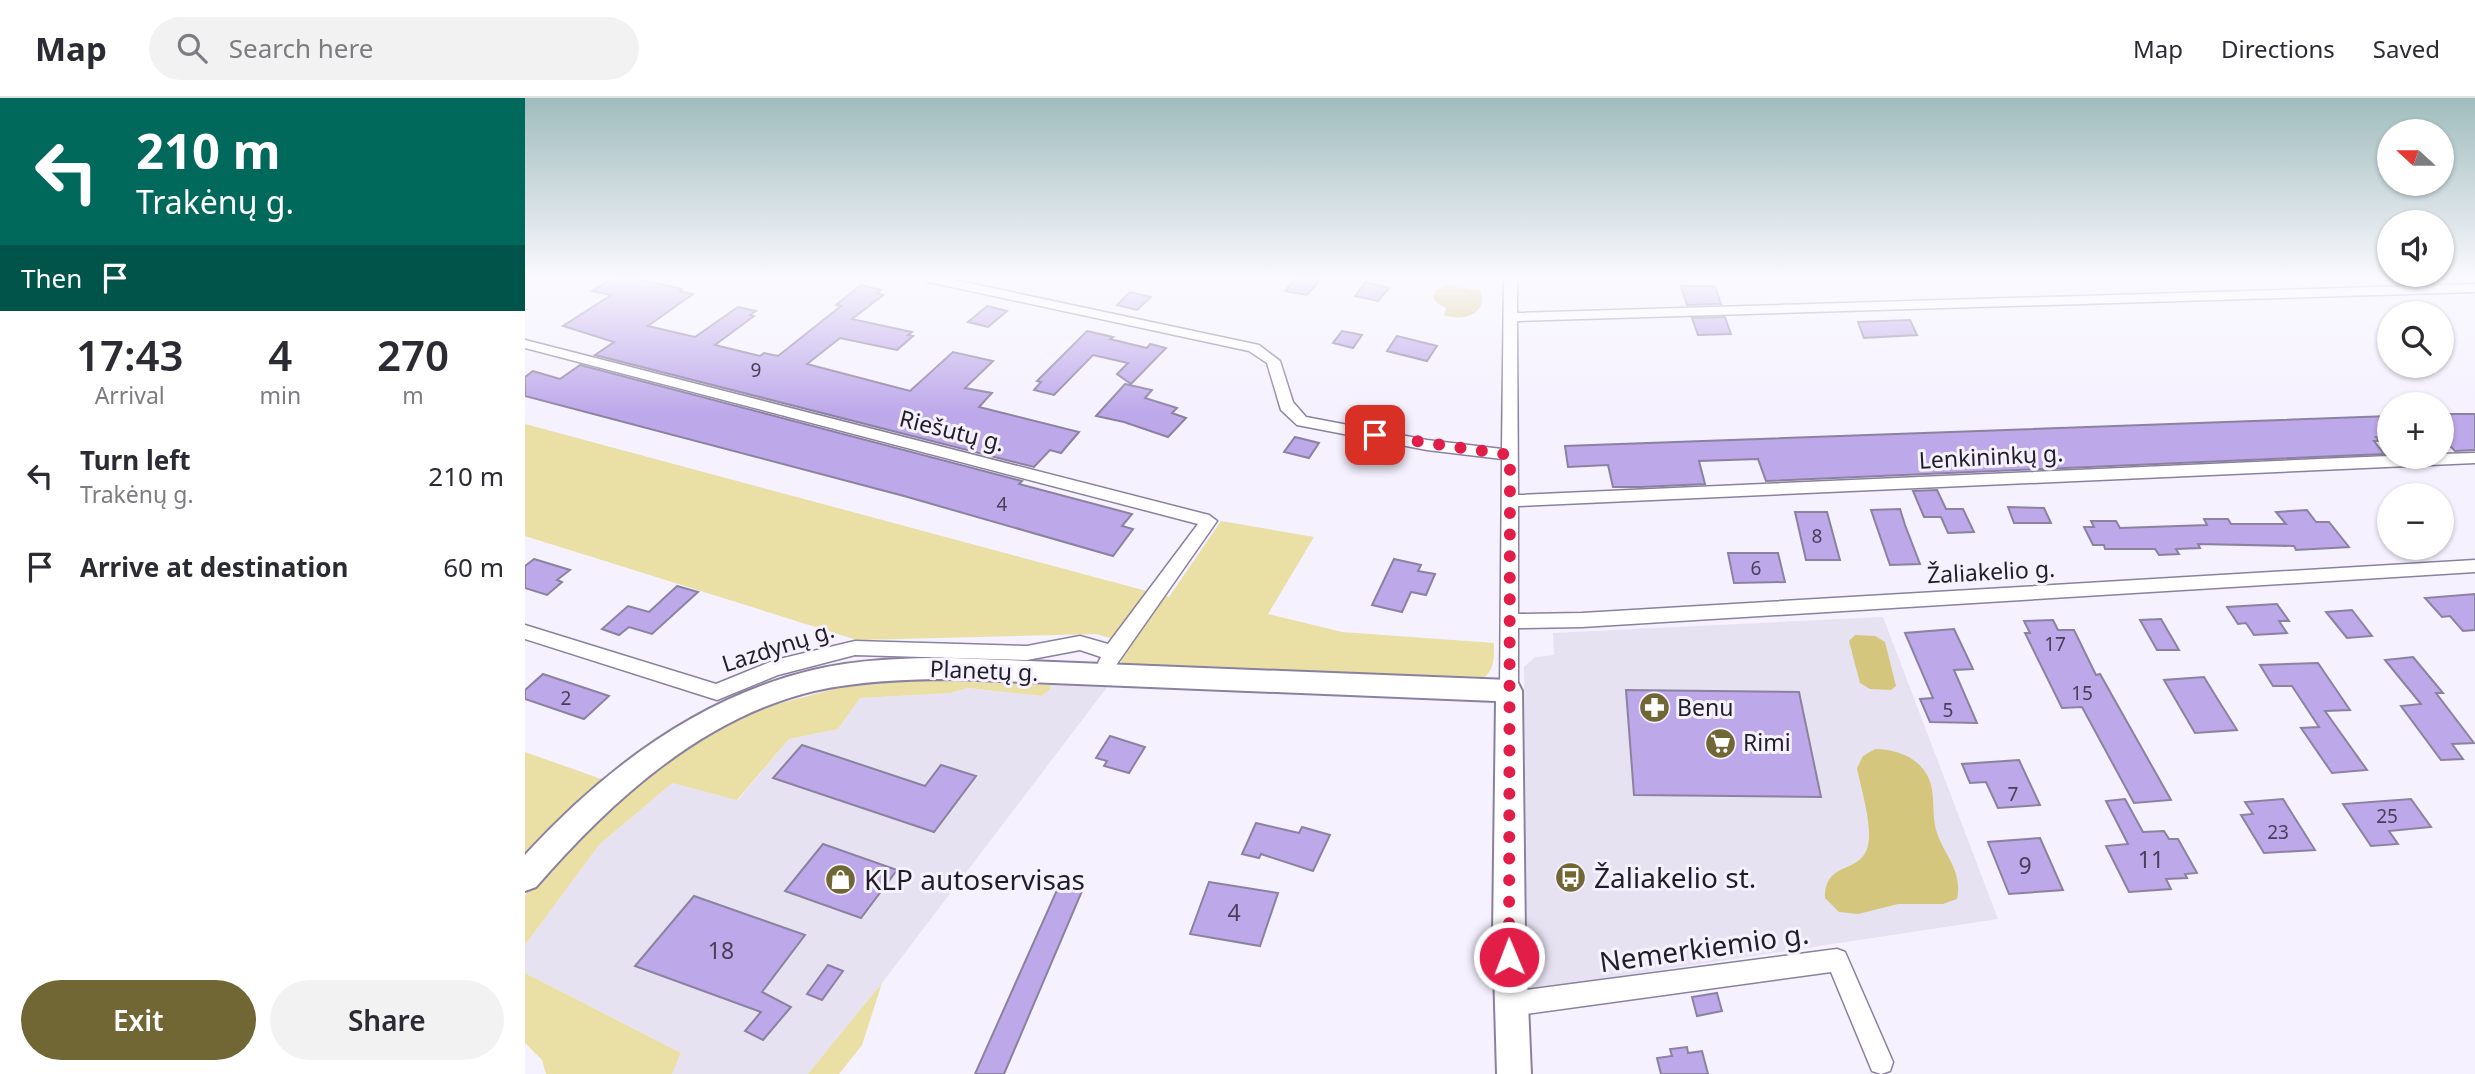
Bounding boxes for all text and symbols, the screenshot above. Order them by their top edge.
search box [149,17,639,80]
text: Map [35,26,107,71]
icon: search [173,29,211,67]
text: Search here [229,30,373,66]
text: Map [2133,32,2183,65]
text: Directions [2221,32,2335,65]
text: Saved [2373,32,2440,65]
text: 210 m [136,117,281,183]
north arrow [2377,119,2453,196]
map controls [2377,119,2454,560]
icon: left [21,126,112,217]
text: Trakėnų g. [136,180,294,223]
button: sound [2377,210,2454,287]
icon: arrive [96,259,134,297]
text: Then [21,260,82,296]
button: search [2377,301,2454,378]
text: 17:43 [76,326,184,383]
text: 4 [268,326,292,383]
text: 270 [377,326,449,383]
house number: 9 [751,357,761,383]
text: Arrival [95,379,165,411]
text: min [259,379,301,411]
text: m [402,379,424,411]
button: + [2377,392,2454,469]
street label: Riešutų g. [896,402,1008,459]
pin [1345,405,1405,465]
icon: arrive [1356,416,1394,454]
street label: Lenkininkų g. [1918,436,2064,476]
text: Turn left [80,442,191,478]
icon: left [21,457,59,495]
text: 210 m [428,458,504,494]
text: Trakėnų g. [80,478,194,510]
button: − [2377,483,2454,560]
house number: 4 [997,491,1008,517]
house number: 8 [1812,523,1822,549]
icon: arrive [21,548,59,586]
text: Arrive at destination [80,549,349,585]
text: 60 m [443,549,504,585]
street label: Žaliakelio g. [1926,552,2056,590]
house number: 6 [1751,555,1761,581]
street label: Lazdynų g. [717,613,838,679]
house number: 17 [2044,631,2066,657]
street label: Planetų g. [929,652,1039,688]
house number: 15 [2071,680,2093,706]
house number: 2 [561,685,571,711]
pharmacy icon: Benu [1637,691,1671,725]
place label: Benu [1677,691,1733,723]
house number: 5 [1943,697,1953,723]
supermarket icon: Rimi [1703,726,1737,760]
place label: Rimi [1743,726,1791,758]
house number: 7 [2008,781,2018,807]
house number: 25 [2376,803,2398,829]
house number: 23 [2267,819,2289,845]
house number: 11 [2138,843,2164,875]
house number: 9 [2018,849,2032,881]
place label: Žaliakelio st. [1594,858,1756,896]
place label: KLP autoservisas [864,860,1085,898]
bus stop icon: Žaliakelio st. [1554,861,1588,895]
shop icon: KLP autoservisas [824,863,858,897]
house number: 4 [1227,896,1241,928]
street label: Nemerkiemio g. [1597,914,1811,981]
position arrow [1472,920,1546,994]
house number: 18 [708,934,734,966]
button: Exit [21,980,256,1060]
button: Share [270,980,504,1060]

